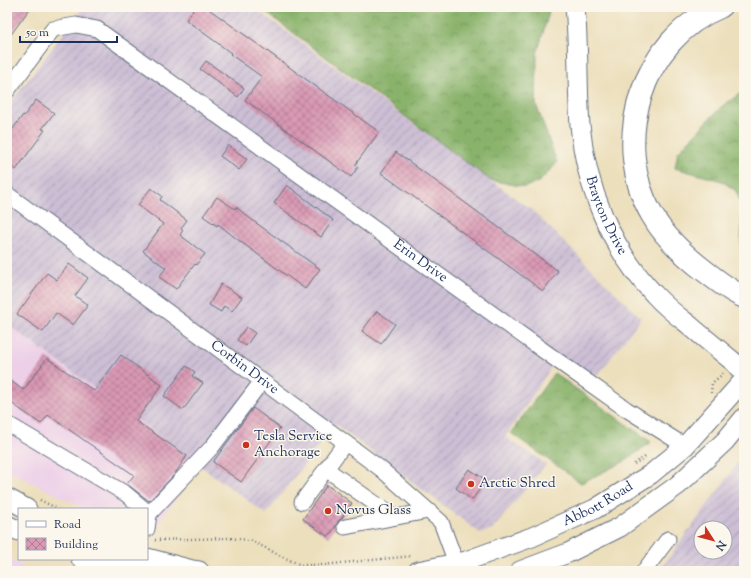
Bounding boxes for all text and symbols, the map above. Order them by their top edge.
scale bar [20,18,117,44]
text: 50 m [25,24,49,42]
street label: Brayton Drive [580,174,632,259]
street label: Erin Drive [389,235,451,288]
street label: Corbin Drive [206,336,282,400]
place label: Tesla Service Anchorage [254,427,332,463]
marker: Tesla Service Anchorage [241,440,251,450]
place label: Arctic Shred [479,474,556,494]
street label: Abbott Road [560,477,638,532]
marker: Arctic Shred [466,479,476,489]
place label: Novus Glass [336,501,411,521]
marker: Novus Glass [323,506,333,516]
legend [18,508,148,560]
text: Road [54,516,81,534]
north arrow [693,520,733,560]
text: Building [54,536,98,554]
text: N [711,536,730,554]

